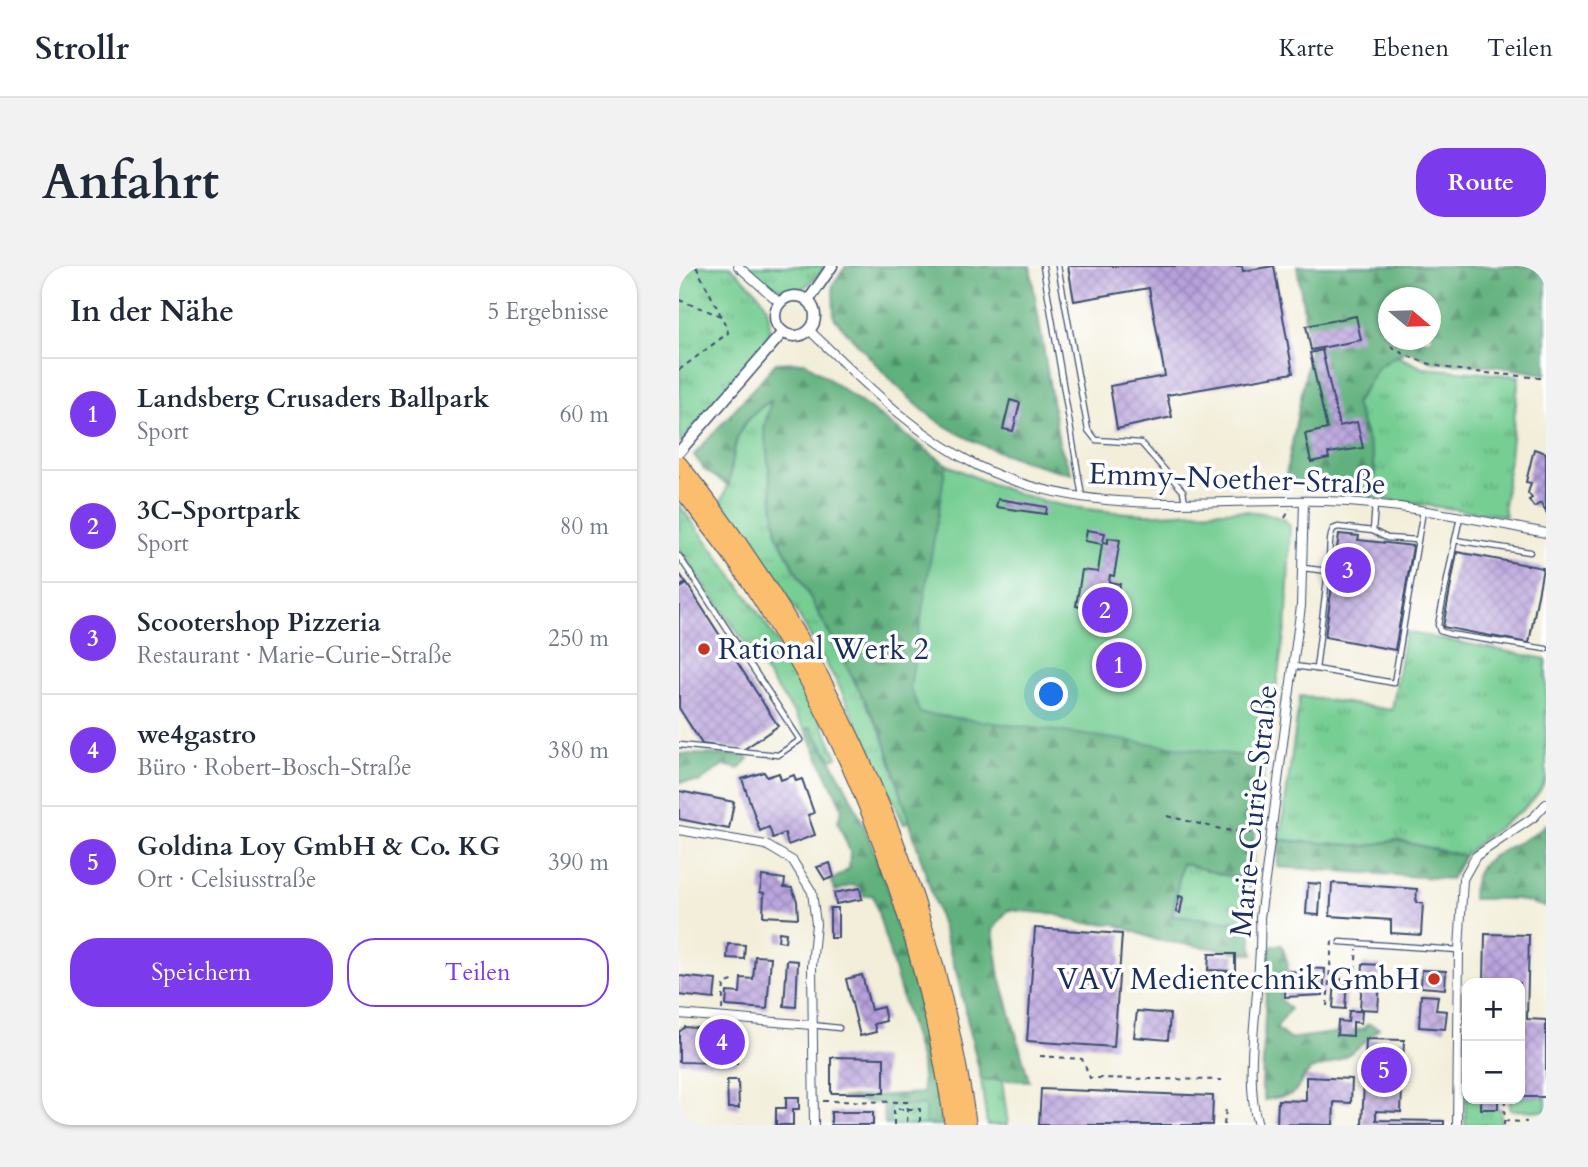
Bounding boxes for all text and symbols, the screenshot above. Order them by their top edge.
text: Strollr [35,26,129,71]
text: Karte [1279,32,1334,65]
text: Ebenen [1372,32,1449,65]
text: Teilen [1487,32,1553,65]
button: Route [1416,148,1546,217]
text: Anfahrt [42,149,219,216]
north arrow [1378,287,1441,350]
text: In der Nähe [70,291,234,332]
text: 5 Ergebnisse [487,296,609,327]
text: Landsberg Crusaders Ballpark [137,381,489,416]
text: 1 [87,399,99,430]
text: 60 m [560,399,609,430]
text: Sport [137,416,189,447]
street label: Emmy-Noether-Straße [1088,453,1386,505]
text: 3C-Sportpark [137,493,300,528]
text: 2 [87,511,99,542]
text: 80 m [560,511,609,542]
text: Sport [137,528,189,559]
pin: 3 [1325,544,1371,596]
pin: 2 [1082,584,1128,636]
text: Scootershop Pizzeria [137,605,381,640]
text: 3 [87,623,99,654]
text: 250 m [548,623,609,654]
place label: Rational Werk 2 [718,629,929,670]
pin: 1 [1096,639,1142,691]
text: Restaurant · Marie-Curie-Straße [137,640,452,671]
marker: Rational Werk 2 [696,641,712,657]
your location [1034,677,1068,711]
street label: Marie-Curie-Straße [1220,683,1288,939]
text: we4gastro [137,717,256,752]
text: 4 [87,735,99,766]
text: 380 m [548,735,609,766]
text: Büro · Robert-Bosch-Straße [137,752,412,783]
text: Goldina Loy GmbH & Co. KG [137,829,500,864]
text: 5 [87,847,99,878]
text: 390 m [548,847,609,878]
text: Ort · Celsiusstraße [137,864,317,895]
button: Speichern [70,938,333,1007]
button: Teilen [347,938,609,1007]
place label: VAV Medientechnik GmbH [1056,959,1420,1000]
marker: VAV Medientechnik GmbH [1426,971,1442,987]
map controls [1462,978,1525,1104]
button: + [1462,978,1525,1041]
pin: 4 [699,1016,745,1068]
button: − [1462,1041,1525,1104]
pin: 5 [1361,1044,1407,1096]

